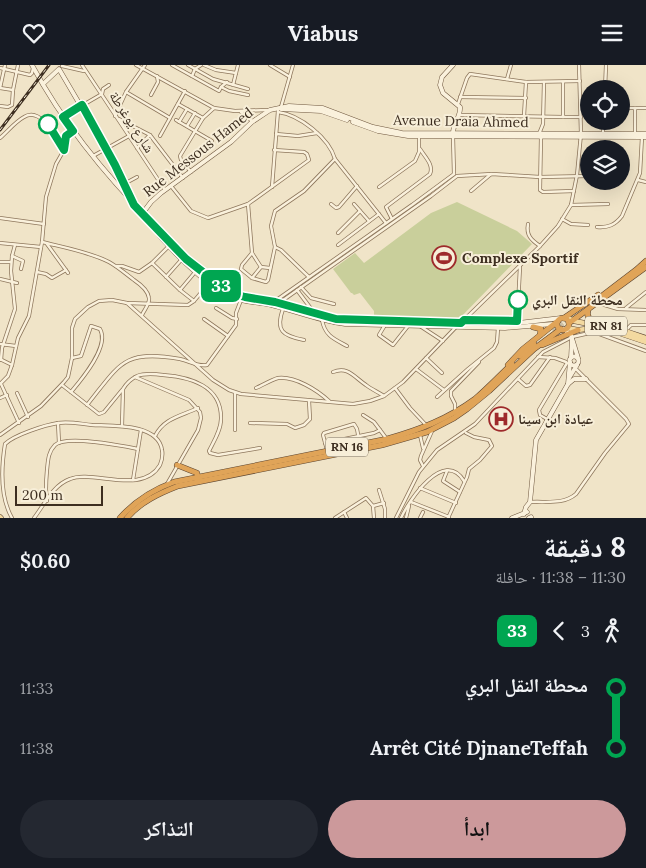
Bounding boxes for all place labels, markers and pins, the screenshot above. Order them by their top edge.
unlabelled marker [38,114,58,134]
sports icon: Complexe Sportif [431,245,457,271]
place label: Complexe Sportif [462,249,579,267]
marker: محطة النقل البري [508,290,528,310]
place label: محطة النقل البري [532,291,623,311]
hospital icon: عيادة ابن سينا [488,406,514,432]
place label: عيادة ابن سينا [518,410,593,428]

